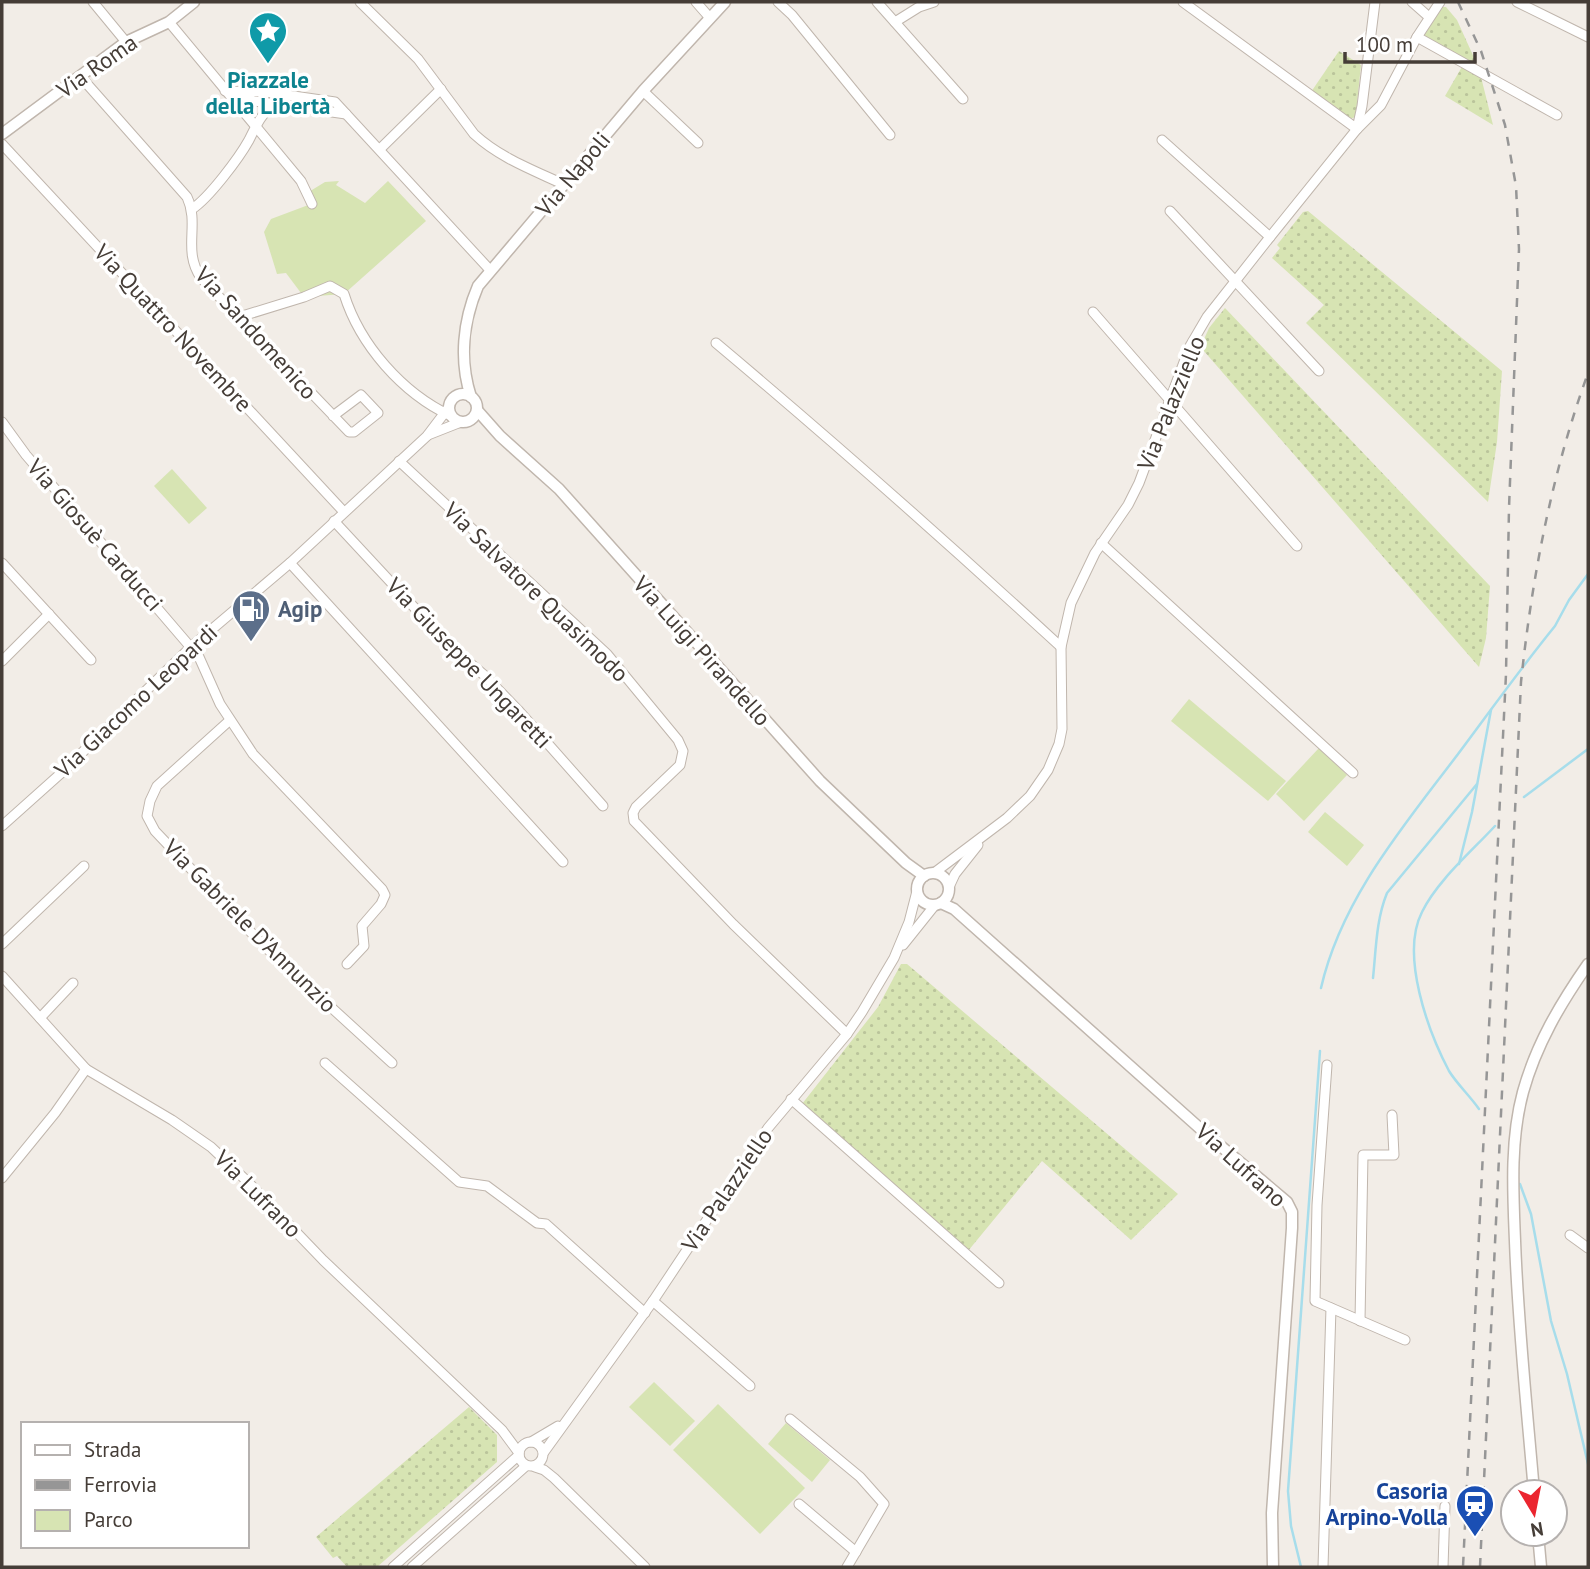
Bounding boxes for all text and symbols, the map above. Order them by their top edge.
place icon: Piazzale della Libertà [247,10,289,65]
scale bar [1345,21,1474,65]
street label: Via Roma [50,27,143,104]
text: 100 m [1356,31,1413,58]
place label: Piazzale della Libertà [205,65,331,120]
street label: Via Napoli [528,126,616,223]
street label: Via Quattro Novembre [87,237,259,418]
street label: Via Sandomenico [188,259,324,405]
street label: Via Palazziello [1130,331,1211,475]
street label: Via Giosuè Carducci [21,452,169,617]
street label: Via Salvatore Quasimodo [437,495,635,688]
street label: Via Luigi Pirandello [627,569,777,732]
street label: Via Giuseppe Ungaretti [380,571,558,754]
fuel station icon: Agip [230,588,272,643]
place label: Agip [278,594,322,623]
street label: Via Giacomo Leopardi [47,618,223,784]
street label: Via Gabriele D'Annunzio [157,832,343,1018]
street label: Via Lufrano [1189,1116,1293,1213]
street label: Via Palazziello [674,1123,778,1258]
street label: Via Lufrano [208,1143,308,1244]
legend [21,1422,248,1548]
text: Strada [84,1436,142,1463]
text: Ferrovia [84,1471,157,1498]
place label: Casoria Arpino-Volla [1326,1476,1448,1531]
north arrow [1499,1478,1569,1548]
station icon: Casoria Arpino-Volla [1454,1483,1496,1538]
text: Parco [84,1506,133,1533]
text: N [1529,1517,1545,1543]

